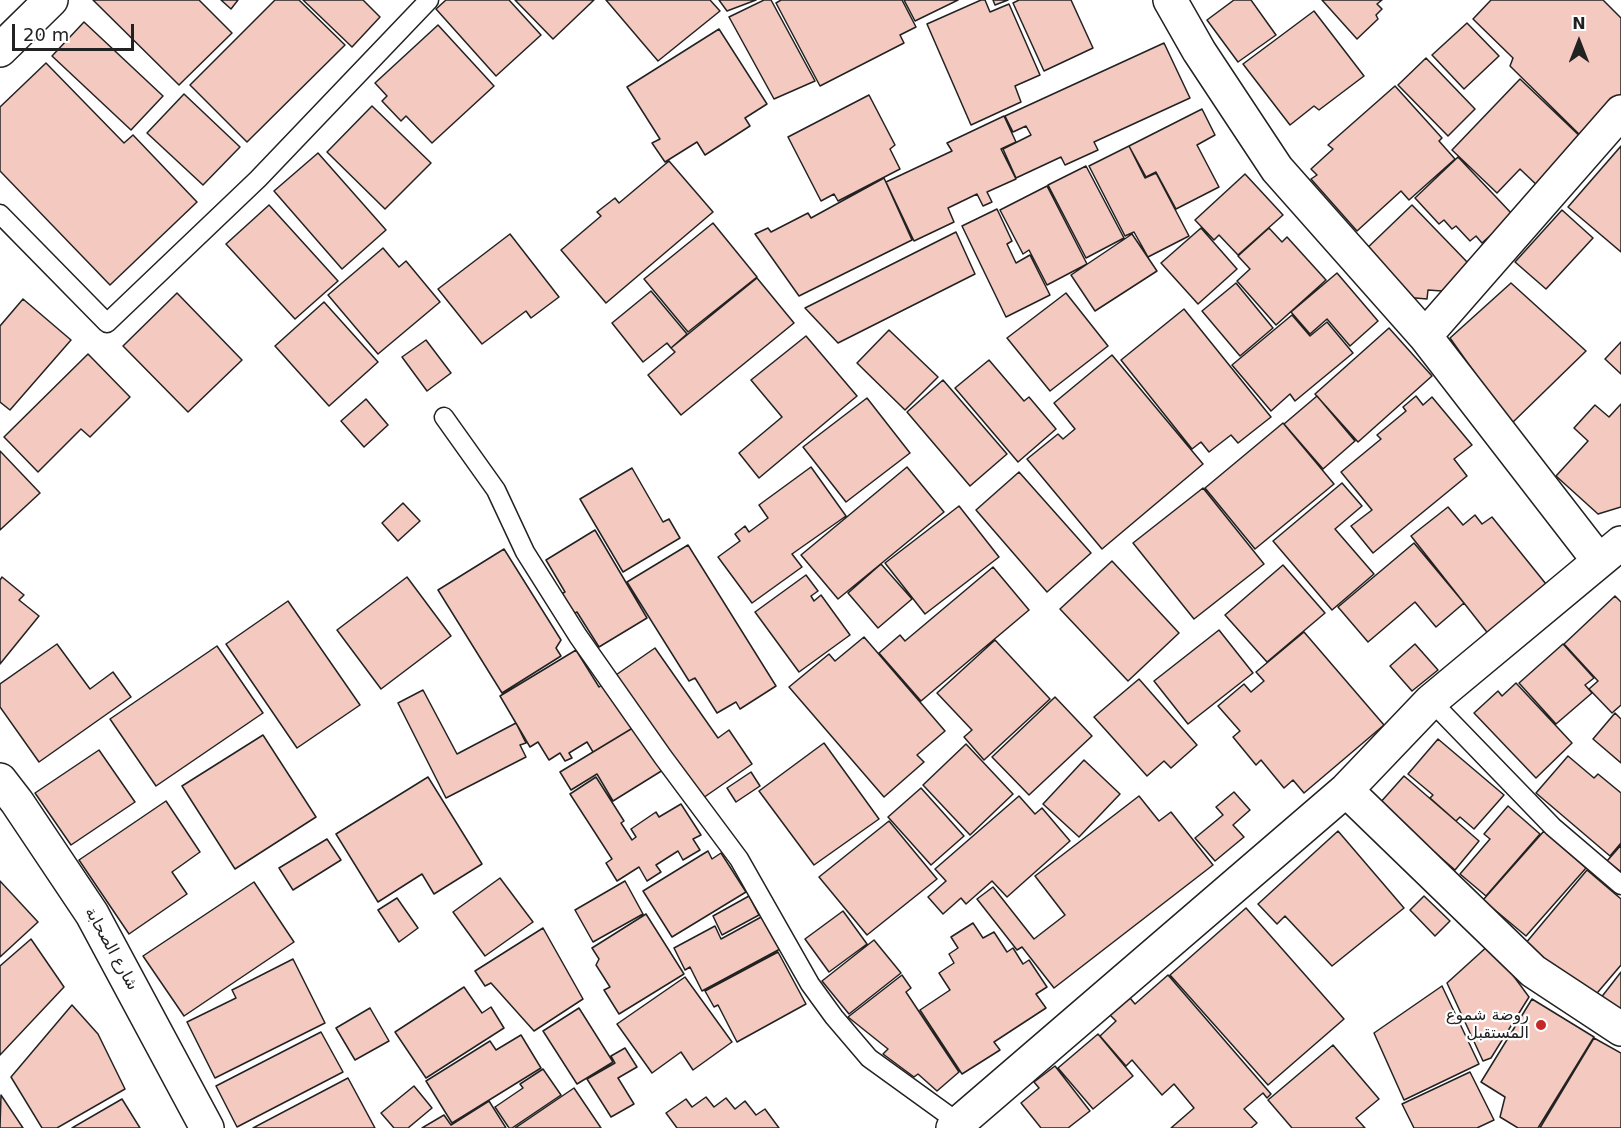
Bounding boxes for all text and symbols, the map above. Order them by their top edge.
scale bar [15,12,136,50]
north arrow [1549,12,1609,72]
text: N [1572,14,1586,33]
text: 20 m [23,24,69,45]
street label: شارع الصحابة [80,904,142,994]
place label: روضة شموع المستقبل [1446,1006,1529,1044]
marker: روضة شموع المستقبل [1534,1018,1548,1032]

